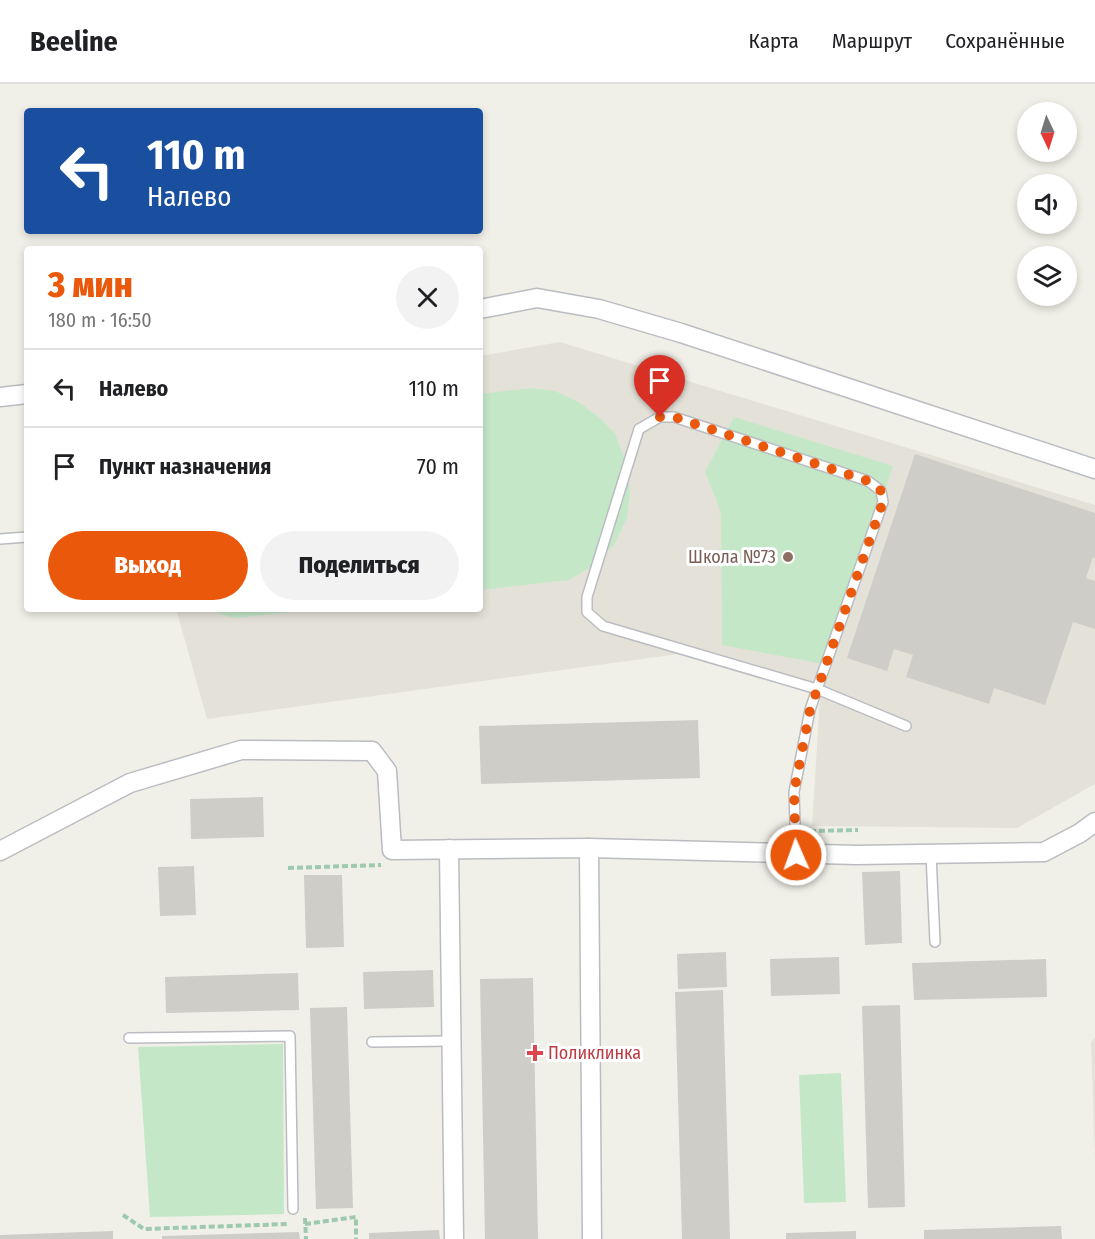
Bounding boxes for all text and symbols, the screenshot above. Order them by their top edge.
text: Beeline [30,25,118,58]
text: Карта [749,28,799,54]
text: Маршрут [832,28,912,54]
text: Сохранённые [945,28,1065,54]
north arrow [1017,102,1077,162]
map controls [1017,102,1077,306]
text: 110 m [147,130,246,180]
icon: left [48,132,126,210]
button: sound [1017,174,1077,234]
text: Налево [147,181,231,213]
button: layers [1017,246,1077,306]
text: 3 мин [48,263,133,307]
button: close [396,266,459,329]
text: 180 m · 16:50 [48,308,152,332]
pin [634,355,685,417]
icon: arrive [643,364,676,397]
icon: left [48,372,81,405]
text: Налево [99,375,168,402]
text: 110 m [409,375,459,402]
icon: arrive [48,450,81,483]
text: Пункт назначения [99,453,271,480]
text: 70 m [417,453,459,480]
button: Выход [48,531,248,600]
button: Поделиться [260,531,459,600]
place label: Школа №73 [688,546,776,568]
marker: Школа №73 [781,550,795,564]
position arrow [764,823,828,887]
place label: Поликлинка [548,1042,641,1064]
marker: Поликлинка [526,1044,544,1062]

